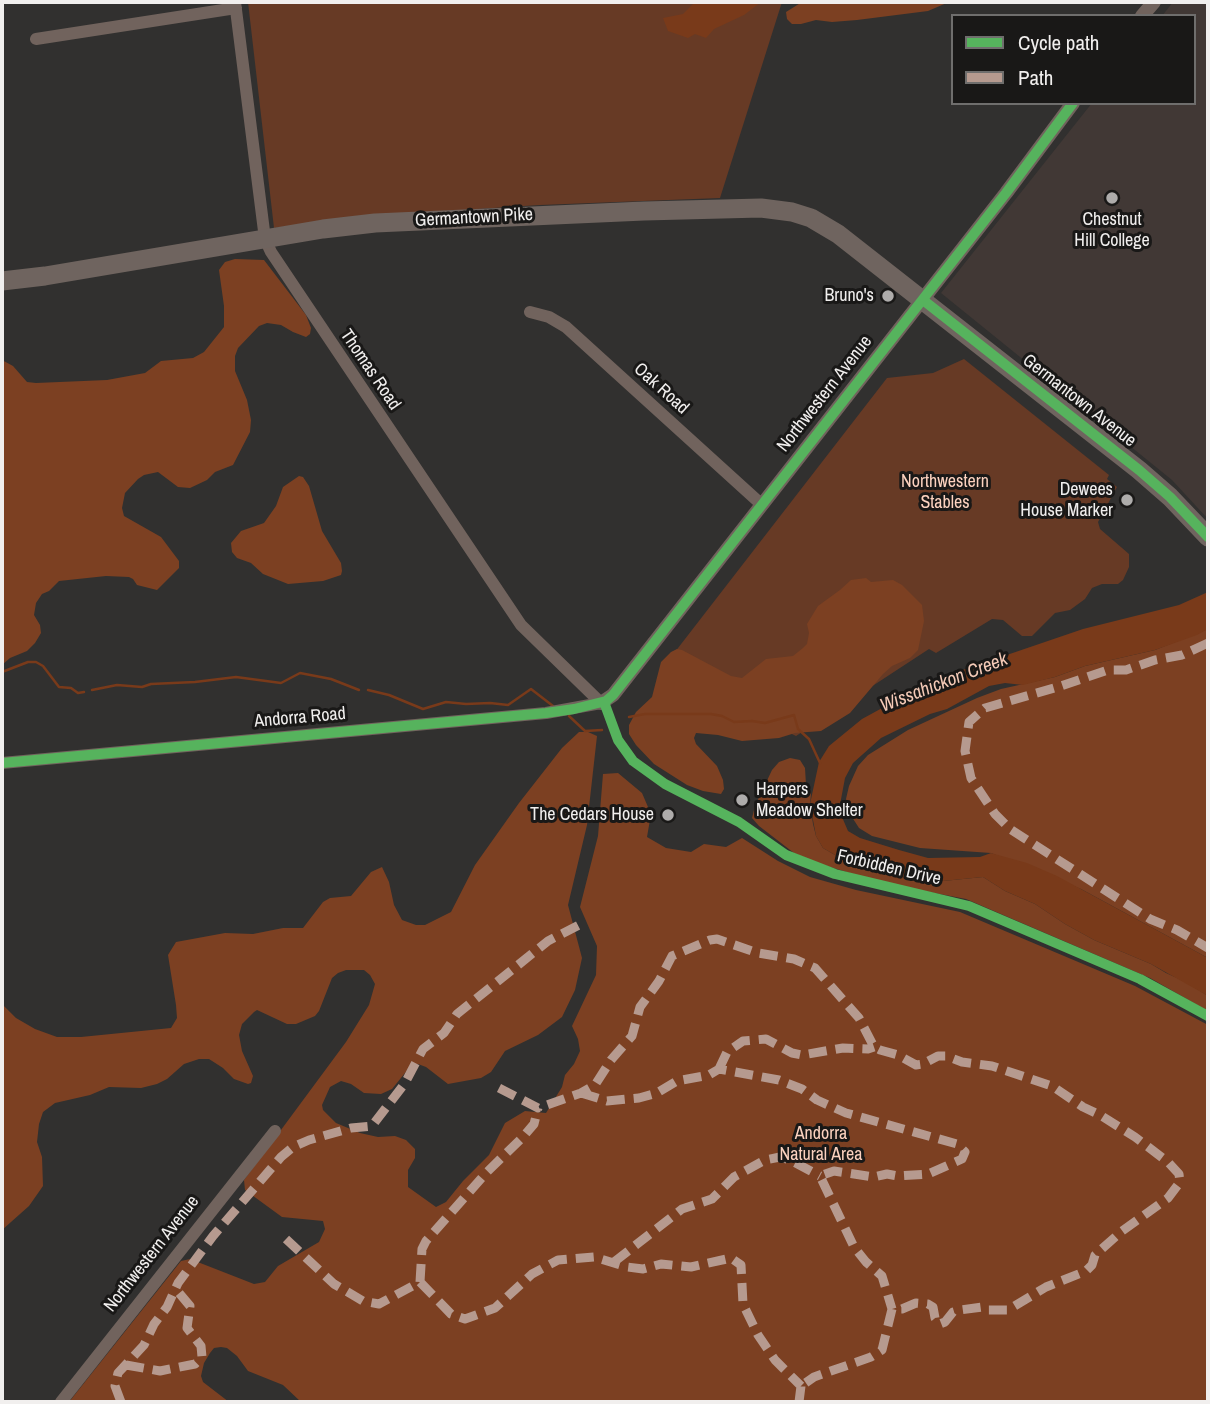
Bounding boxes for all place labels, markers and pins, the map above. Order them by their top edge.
marker: Chestnut Hill College [1104,190,1120,206]
place label: Chestnut Hill College [1074,209,1150,252]
place label: Bruno's [824,285,874,307]
marker: Bruno's [880,288,896,304]
place label: Dewees House Marker [1020,479,1113,522]
marker: Dewees House Marker [1119,492,1135,508]
place label: Harpers Meadow Shelter [756,779,863,822]
marker: Harpers Meadow Shelter [734,792,750,808]
place label: The Cedars House [530,804,654,826]
marker: The Cedars House [660,807,676,823]

